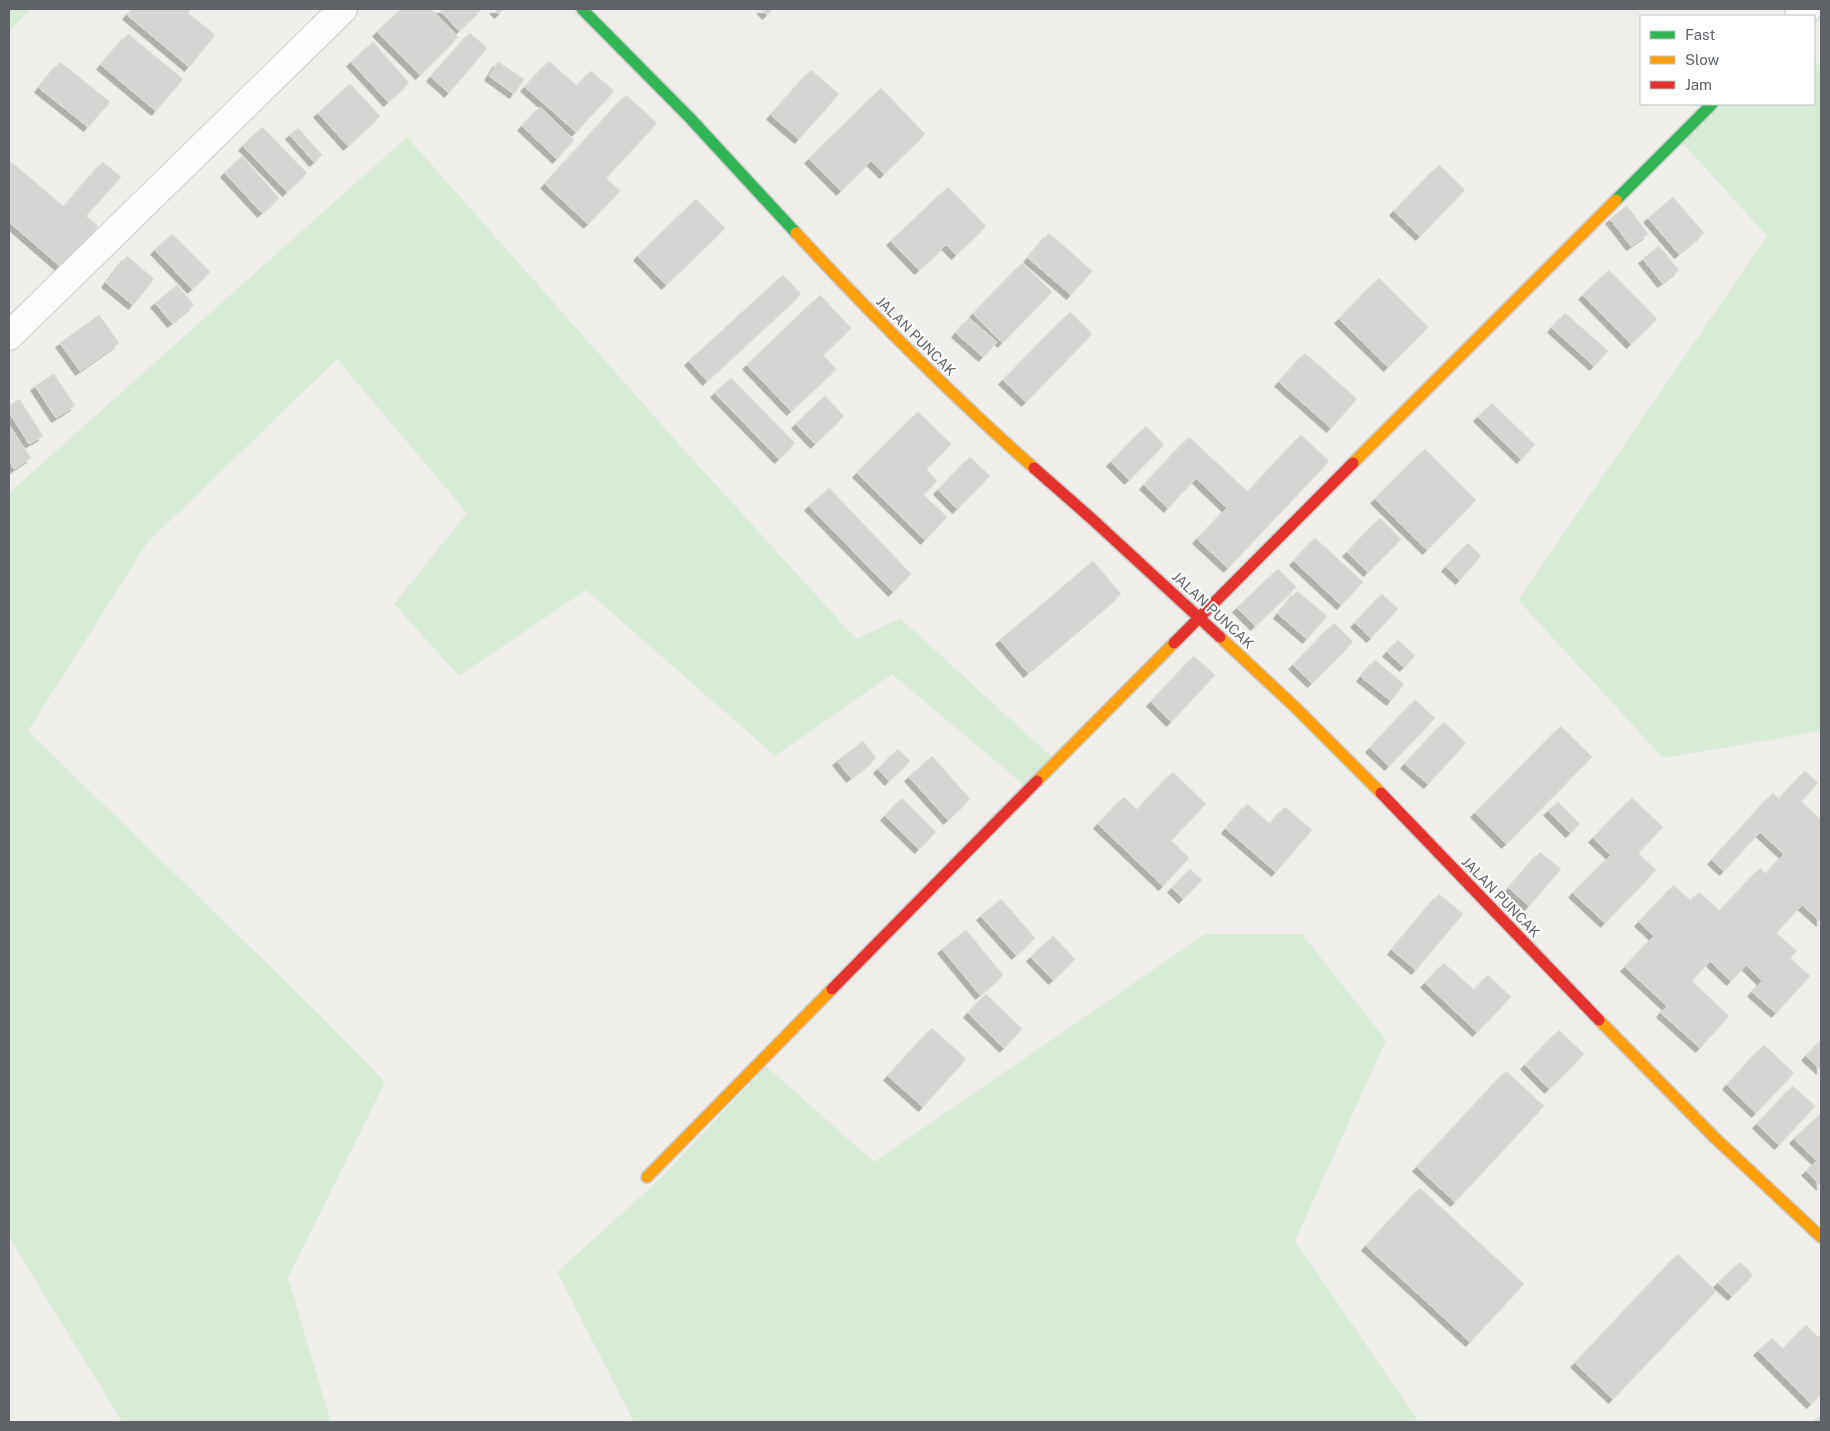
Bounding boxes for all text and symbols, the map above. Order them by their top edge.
legend [1640,15,1815,105]
text: Fast [1685,26,1715,43]
text: Slow [1685,51,1720,68]
text: Jam [1685,76,1712,93]
street label: JALAN PUNCAK [873,293,959,379]
street label: JALAN PUNCAK [1169,568,1257,652]
street label: JALAN PUNCAK [1459,854,1544,941]

